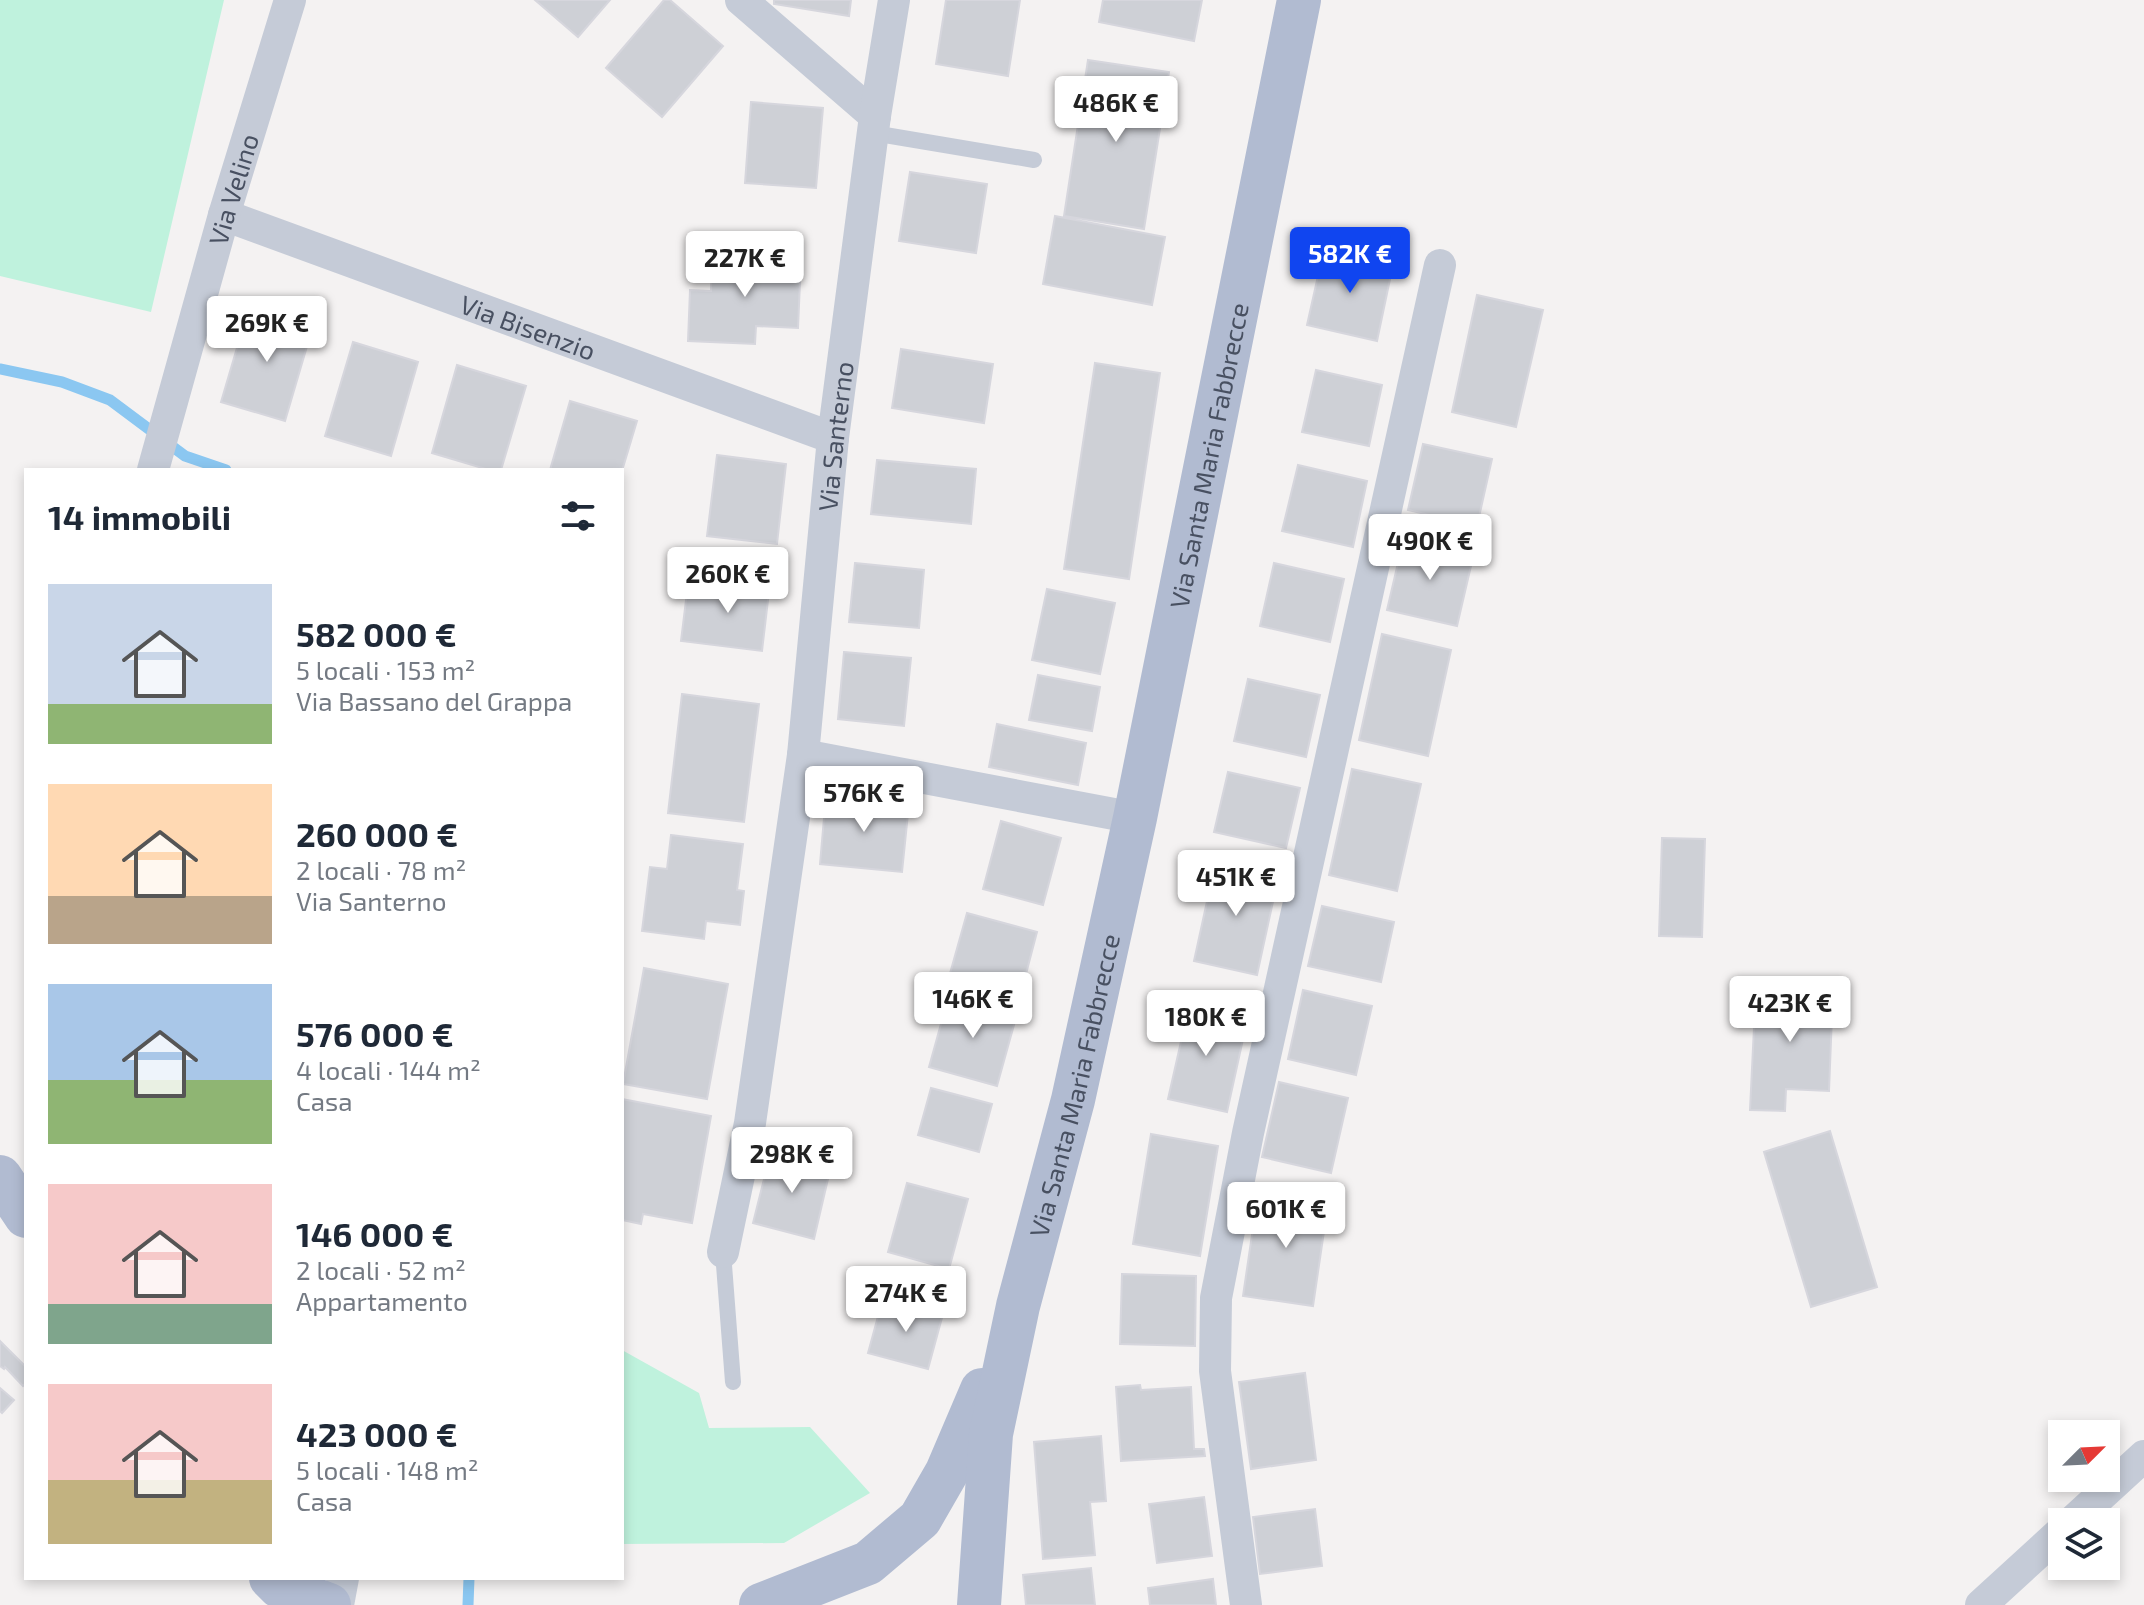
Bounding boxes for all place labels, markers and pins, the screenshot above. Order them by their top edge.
pin: 486K € [1051,76,1181,144]
pin: 582K € [1285,227,1415,295]
pin: 227K € [680,231,810,299]
pin: 269K € [202,296,332,364]
pin: 490K € [1365,514,1495,582]
pin: 260K € [663,547,793,615]
pin: 576K € [799,766,929,834]
pin: 451K € [1171,850,1301,918]
pin: 146K € [908,972,1038,1040]
pin: 423K € [1725,976,1855,1044]
pin: 180K € [1141,990,1271,1058]
pin: 298K € [727,1127,857,1195]
pin: 601K € [1221,1182,1351,1250]
pin: 274K € [841,1266,971,1334]

